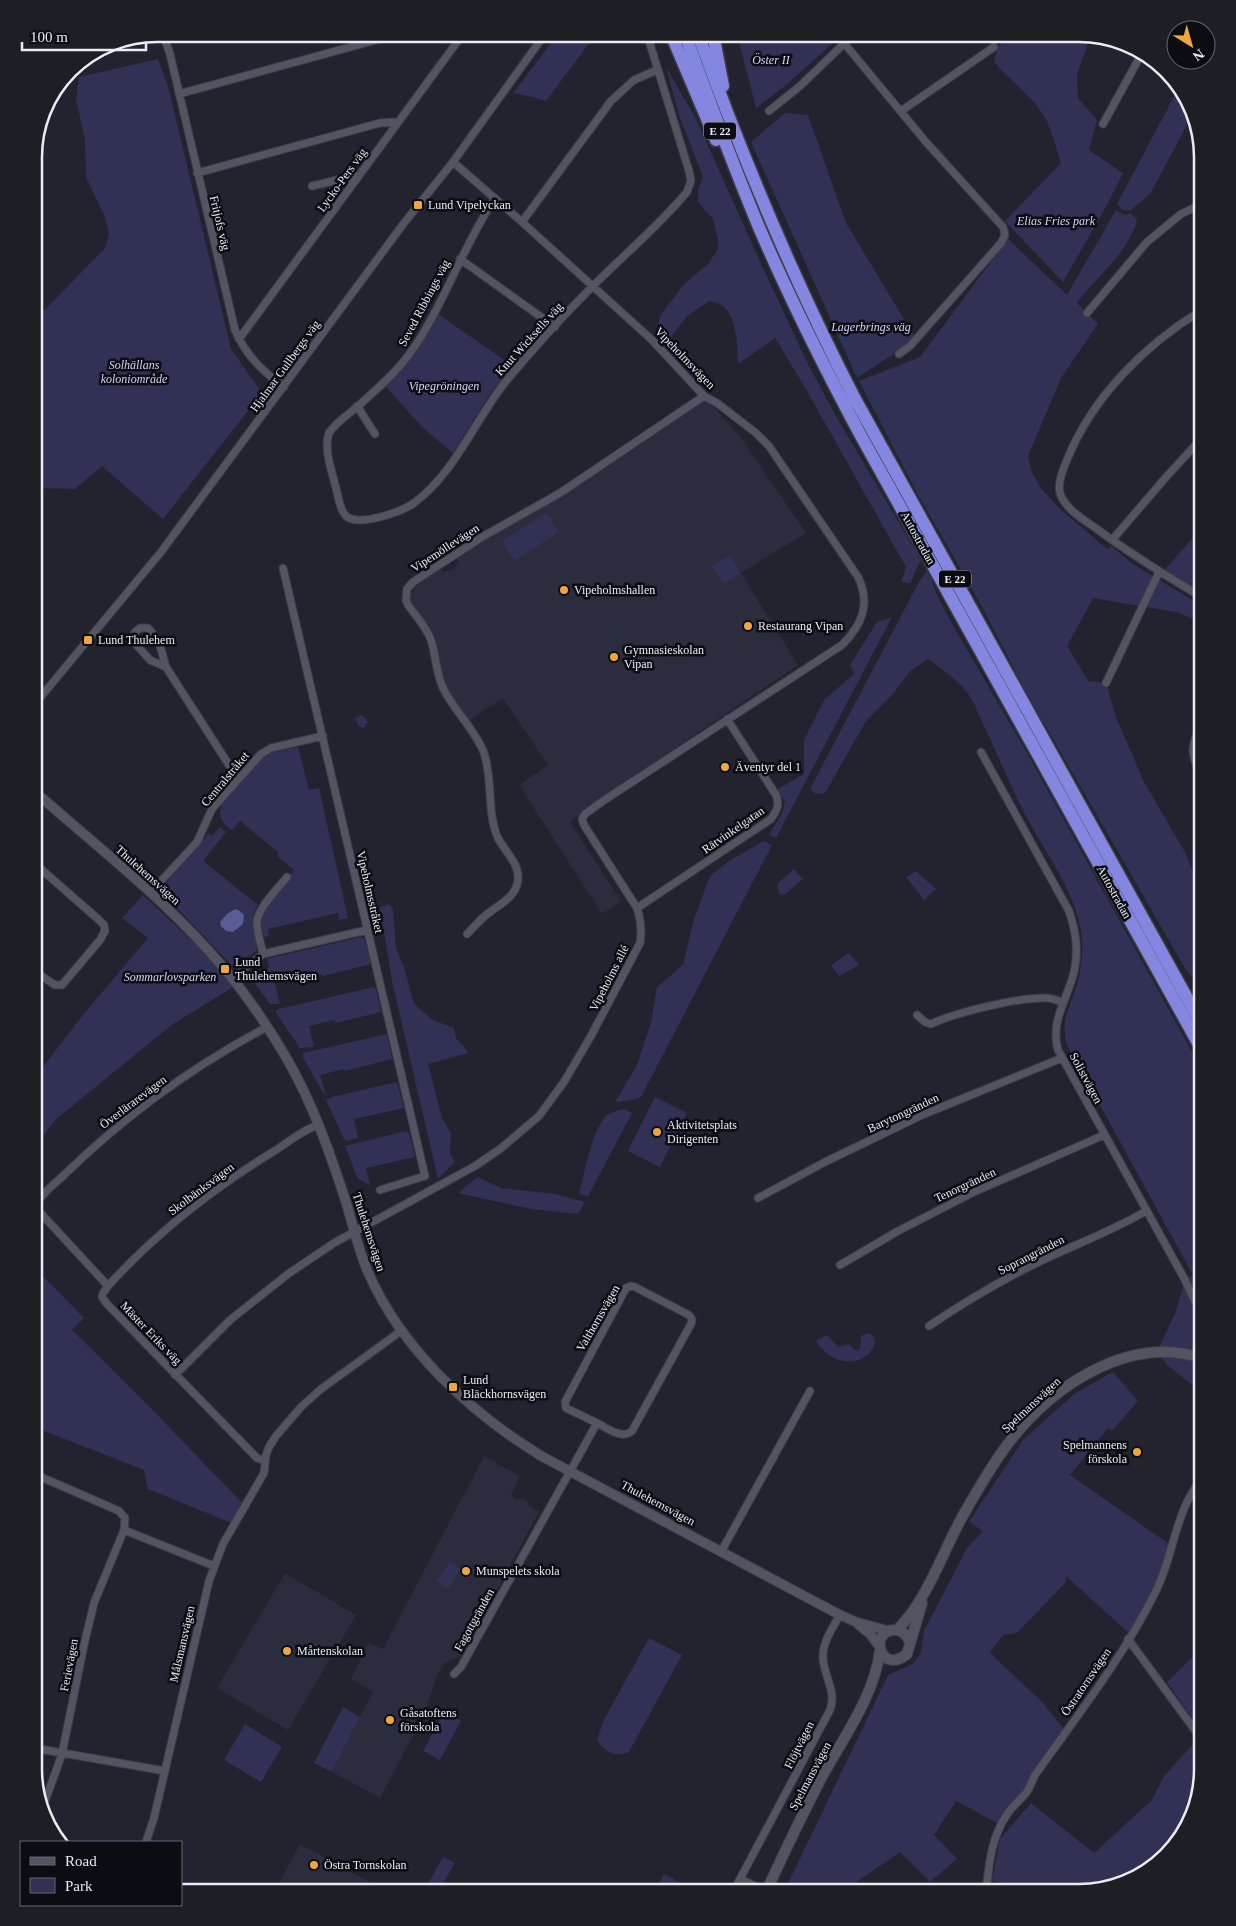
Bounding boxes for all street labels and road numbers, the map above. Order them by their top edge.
road number: E 22 [704,122,736,140]
street label: Lycko-Pers väg [314,146,370,214]
street label: Fritjofs väg [207,194,233,252]
street label: Seved Ribbings väg [395,257,453,349]
street label: Knut Wicksells väg [492,299,566,379]
street label: Hjalmar Gullbergs väg [247,317,323,415]
street label: Vipeholmsvägen [652,324,718,392]
street label: Autostradan [898,509,938,567]
street label: Vipemöllevägen [408,521,482,575]
road number: E 22 [939,570,971,588]
street label: Centralstråket [198,748,252,809]
street label: Rätvinkelgatan [699,803,767,857]
street label: Thulehemsvägen [113,842,183,908]
street label: Vipeholmsstråket [354,850,386,935]
street label: Autostradan [1094,863,1134,921]
street label: Vipeholms allé [586,943,632,1013]
street label: Solistvägen [1067,1050,1105,1106]
street label: Överlärarevägen [97,1072,169,1132]
street label: Barytongränden [865,1090,941,1136]
street label: Skolbänksvägen [165,1160,237,1218]
street label: Tenorgränden [932,1165,998,1205]
street label: Thulehemsvägen [350,1191,388,1273]
street label: Soprangränden [995,1232,1067,1278]
street label: Valthornsvägen [573,1282,623,1354]
street label: Mäster Eriks väg [117,1299,185,1367]
street label: Spelmansvägen [999,1374,1063,1436]
street label: Thulehemsvägen [619,1478,697,1528]
street label: Fagottgränden [451,1586,497,1654]
street label: Målsmansvägen [166,1604,198,1684]
street label: Ferievägen [57,1637,81,1693]
street label: Östratornsvägen [1058,1645,1114,1719]
street label: Flöjtvägen [781,1719,817,1771]
street label: Spelmansvägen [786,1739,834,1813]

